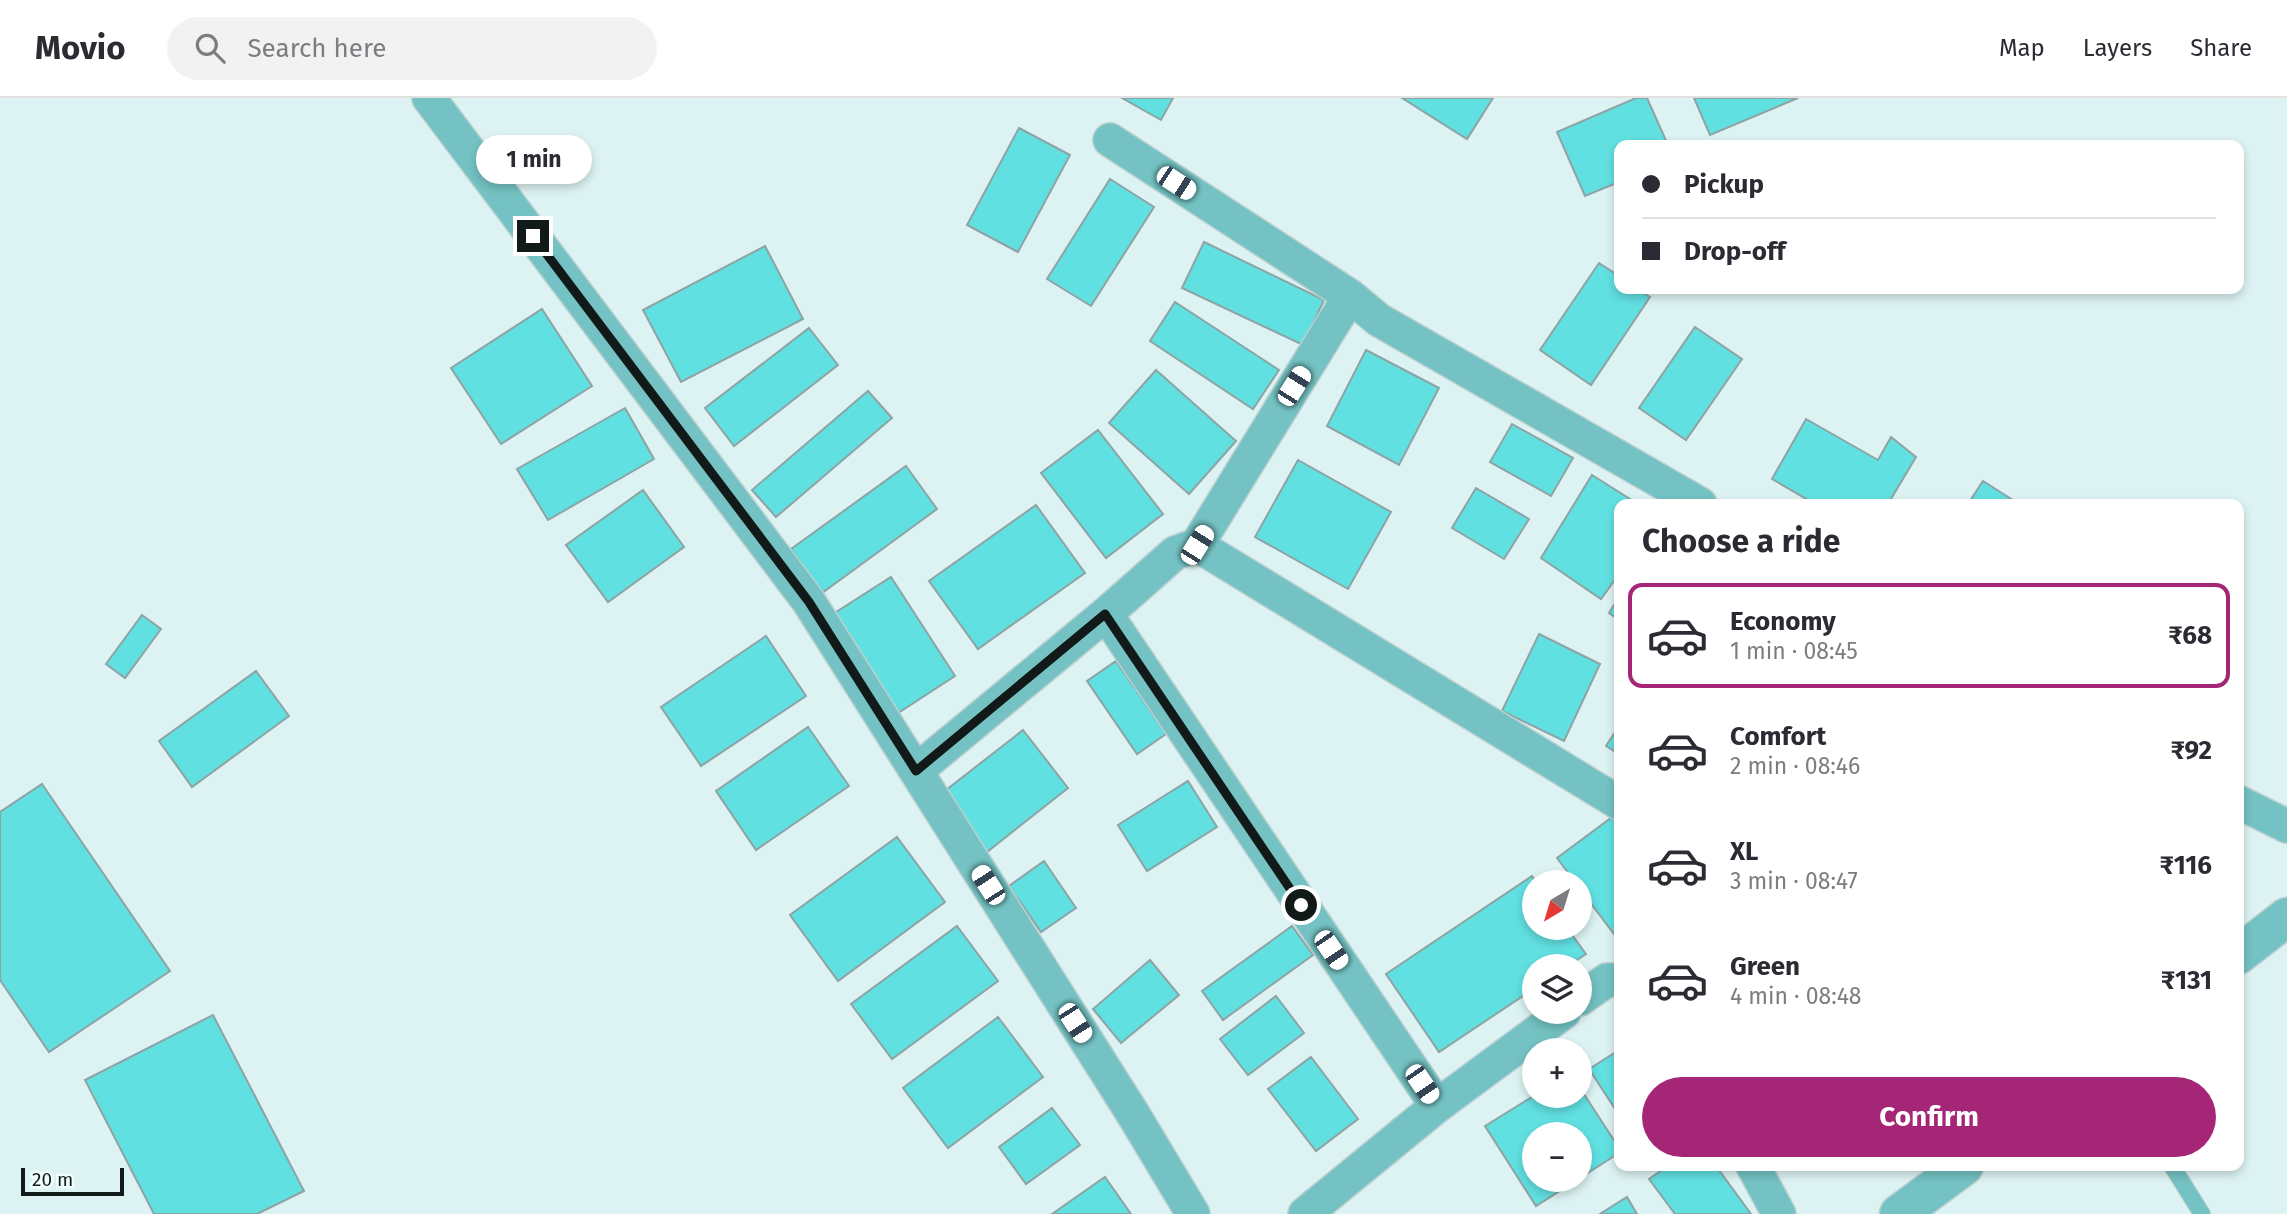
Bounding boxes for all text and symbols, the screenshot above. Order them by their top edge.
search box [167,17,657,80]
text: Movio [35,28,125,68]
icon: search [191,29,229,67]
text: Search here [247,33,386,64]
text: Map [1999,34,2045,62]
text: Layers [2083,34,2152,62]
text: Share [2190,34,2252,62]
callout: 1 min [475,135,591,184]
text: 1 min [506,145,562,173]
car [1153,163,1200,203]
text: Pickup [1684,169,1764,200]
route end [517,220,549,252]
text: Drop-off [1684,236,1786,267]
car [1274,363,1315,409]
car [1177,522,1218,568]
text: Choose a ride [1642,522,1840,560]
icon: car [1646,604,1709,667]
text: Economy [1730,606,1836,637]
text: ₹68 [2168,620,2212,651]
text: 1 min · 08:45 [1730,637,1858,665]
icon: car [1646,719,1709,782]
text: Comfort [1730,721,1826,752]
text: ₹92 [2170,735,2212,766]
text: 2 min · 08:46 [1730,752,1860,780]
icon: car [1646,834,1709,897]
text: XL [1730,836,1758,867]
text: ₹116 [2160,850,2212,881]
car [968,862,1009,908]
text: 3 min · 08:47 [1730,867,1858,895]
north arrow [1522,870,1592,940]
map controls [1522,870,1592,1192]
route start [1285,889,1317,921]
car [1311,927,1352,973]
icon: car [1646,949,1709,1012]
text: Green [1730,951,1800,982]
button: layers [1522,954,1592,1024]
text: ₹131 [2161,965,2212,996]
text: 4 min · 08:48 [1730,982,1862,1010]
car [1055,1000,1096,1046]
button: + [1522,1038,1592,1108]
car [1402,1061,1443,1107]
button: Confirm [1642,1077,2216,1157]
button: − [1522,1122,1592,1192]
scale bar [21,1165,124,1197]
text: 20 m [32,1168,73,1191]

